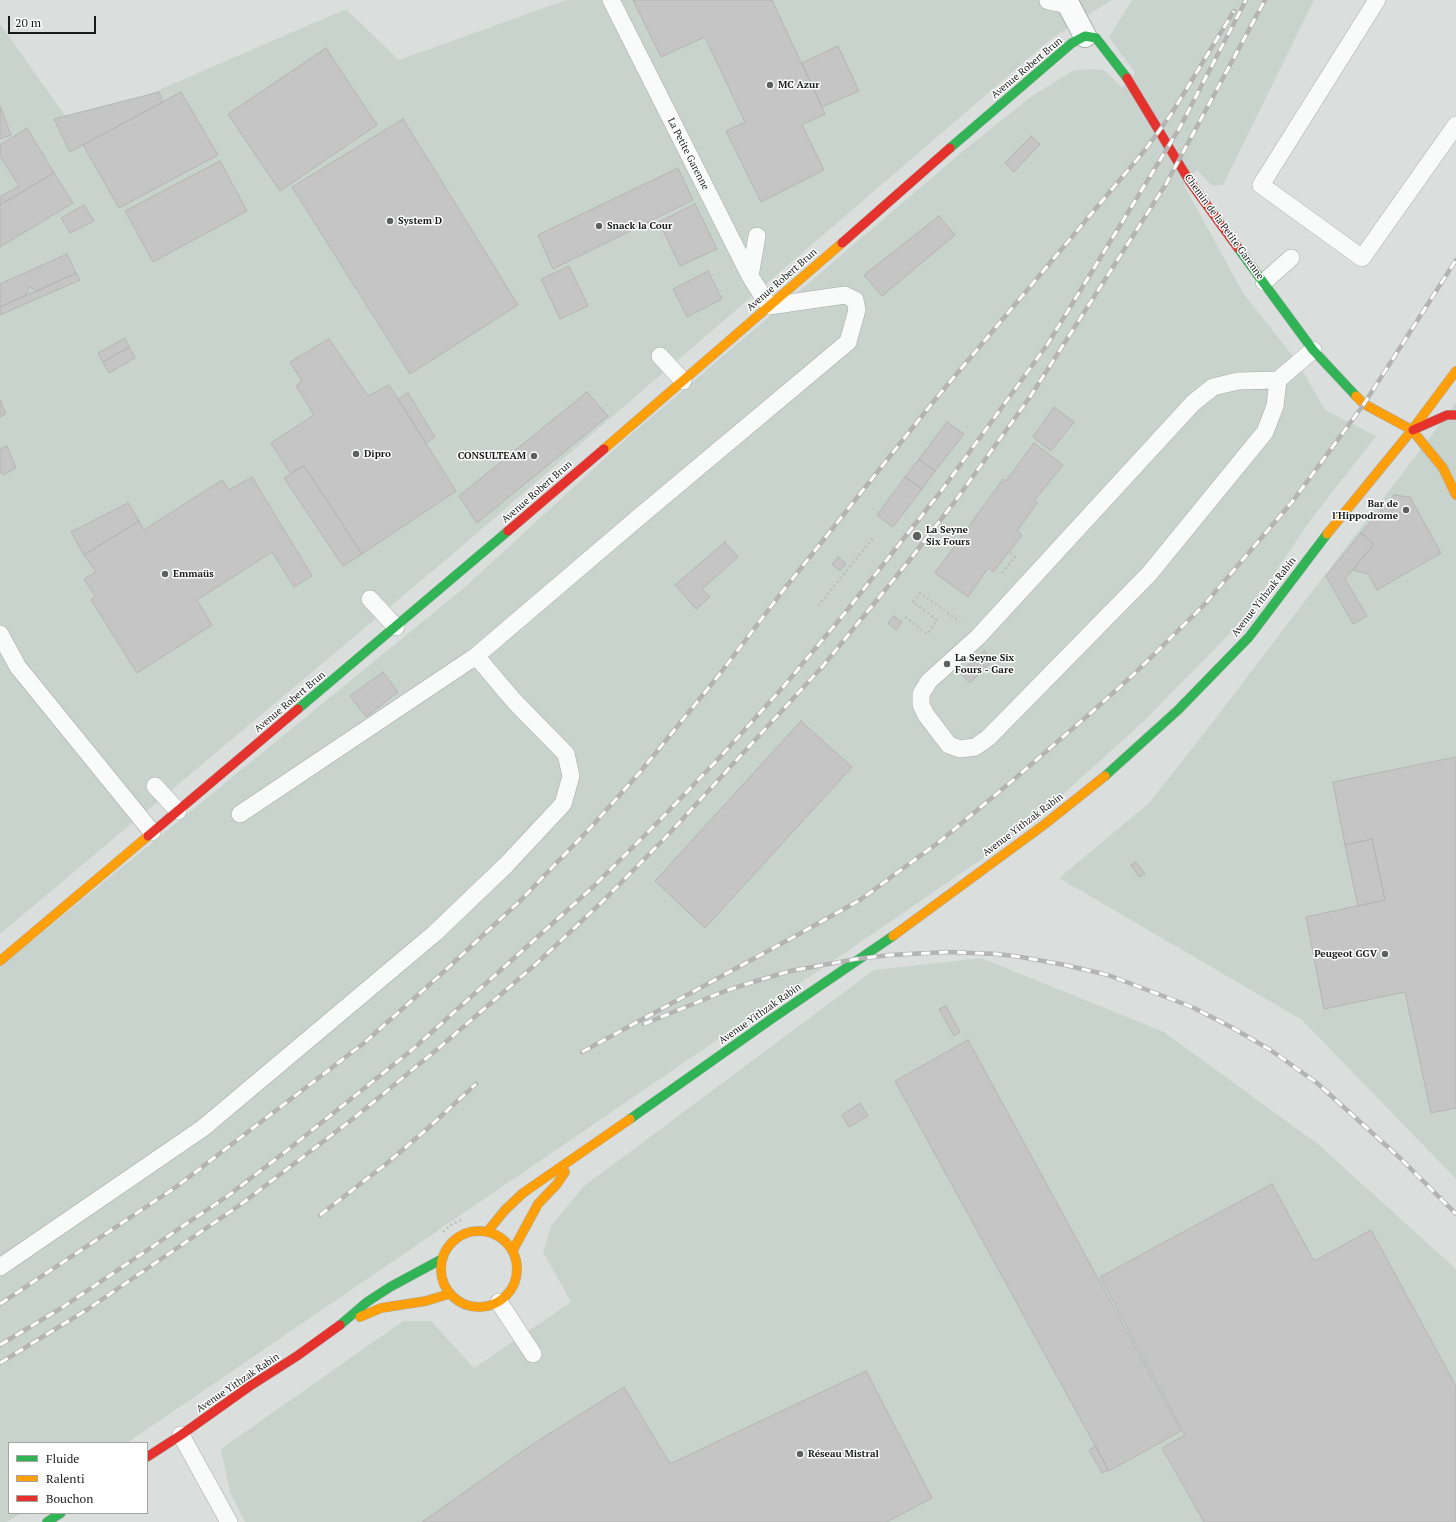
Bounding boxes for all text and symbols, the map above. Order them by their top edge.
scale bar [10,8,98,34]
text: 20 m [15,15,41,30]
street label: Avenue Robert Brun [989,35,1065,101]
place label: MC Azur [778,79,819,91]
marker: MC Azur [765,80,775,90]
street label: La Petite Garenne [665,116,711,192]
street label: Chemin de la Petite Garenne [1182,172,1266,282]
place label: System D [398,215,442,227]
marker: System D [385,216,395,226]
place label: Snack la Cour [607,220,672,232]
marker: Snack la Cour [594,221,604,231]
street label: Avenue Robert Brun [744,246,820,314]
place label: Dipro [364,448,391,460]
marker: Dipro [351,449,361,459]
place label: CONSULTEAM [458,450,526,462]
marker: CONSULTEAM [529,451,539,461]
street label: Avenue Robert Brun [499,458,575,526]
place label: Bar de l'Hippodrome [1332,498,1398,522]
marker: Bar de l'Hippodrome [1401,505,1411,515]
place label: La Seyne Six Fours [926,524,970,548]
marker: La Seyne Six Fours [911,530,923,542]
street label: Avenue Yithzak Rabin [1229,555,1299,639]
place label: Emmaüs [173,568,214,580]
marker: Emmaüs [160,569,170,579]
place label: La Seyne Six Fours - Gare [955,652,1014,676]
marker: La Seyne Six Fours - Gare [942,659,952,669]
street label: Avenue Robert Brun [252,669,328,735]
street label: Avenue Yithzak Rabin [980,791,1066,859]
place label: Peugeot GGV [1314,948,1377,960]
marker: Peugeot GGV [1380,949,1390,959]
street label: Avenue Yithzak Rabin [717,981,803,1047]
street label: Avenue Yithzak Rabin [194,1351,282,1415]
legend [8,1442,148,1514]
place label: Réseau Mistral [808,1448,879,1460]
marker: Réseau Mistral [795,1449,805,1459]
text: Fluide [46,1451,79,1466]
text: Ralenti [46,1471,85,1486]
text: Bouchon [46,1491,93,1506]

